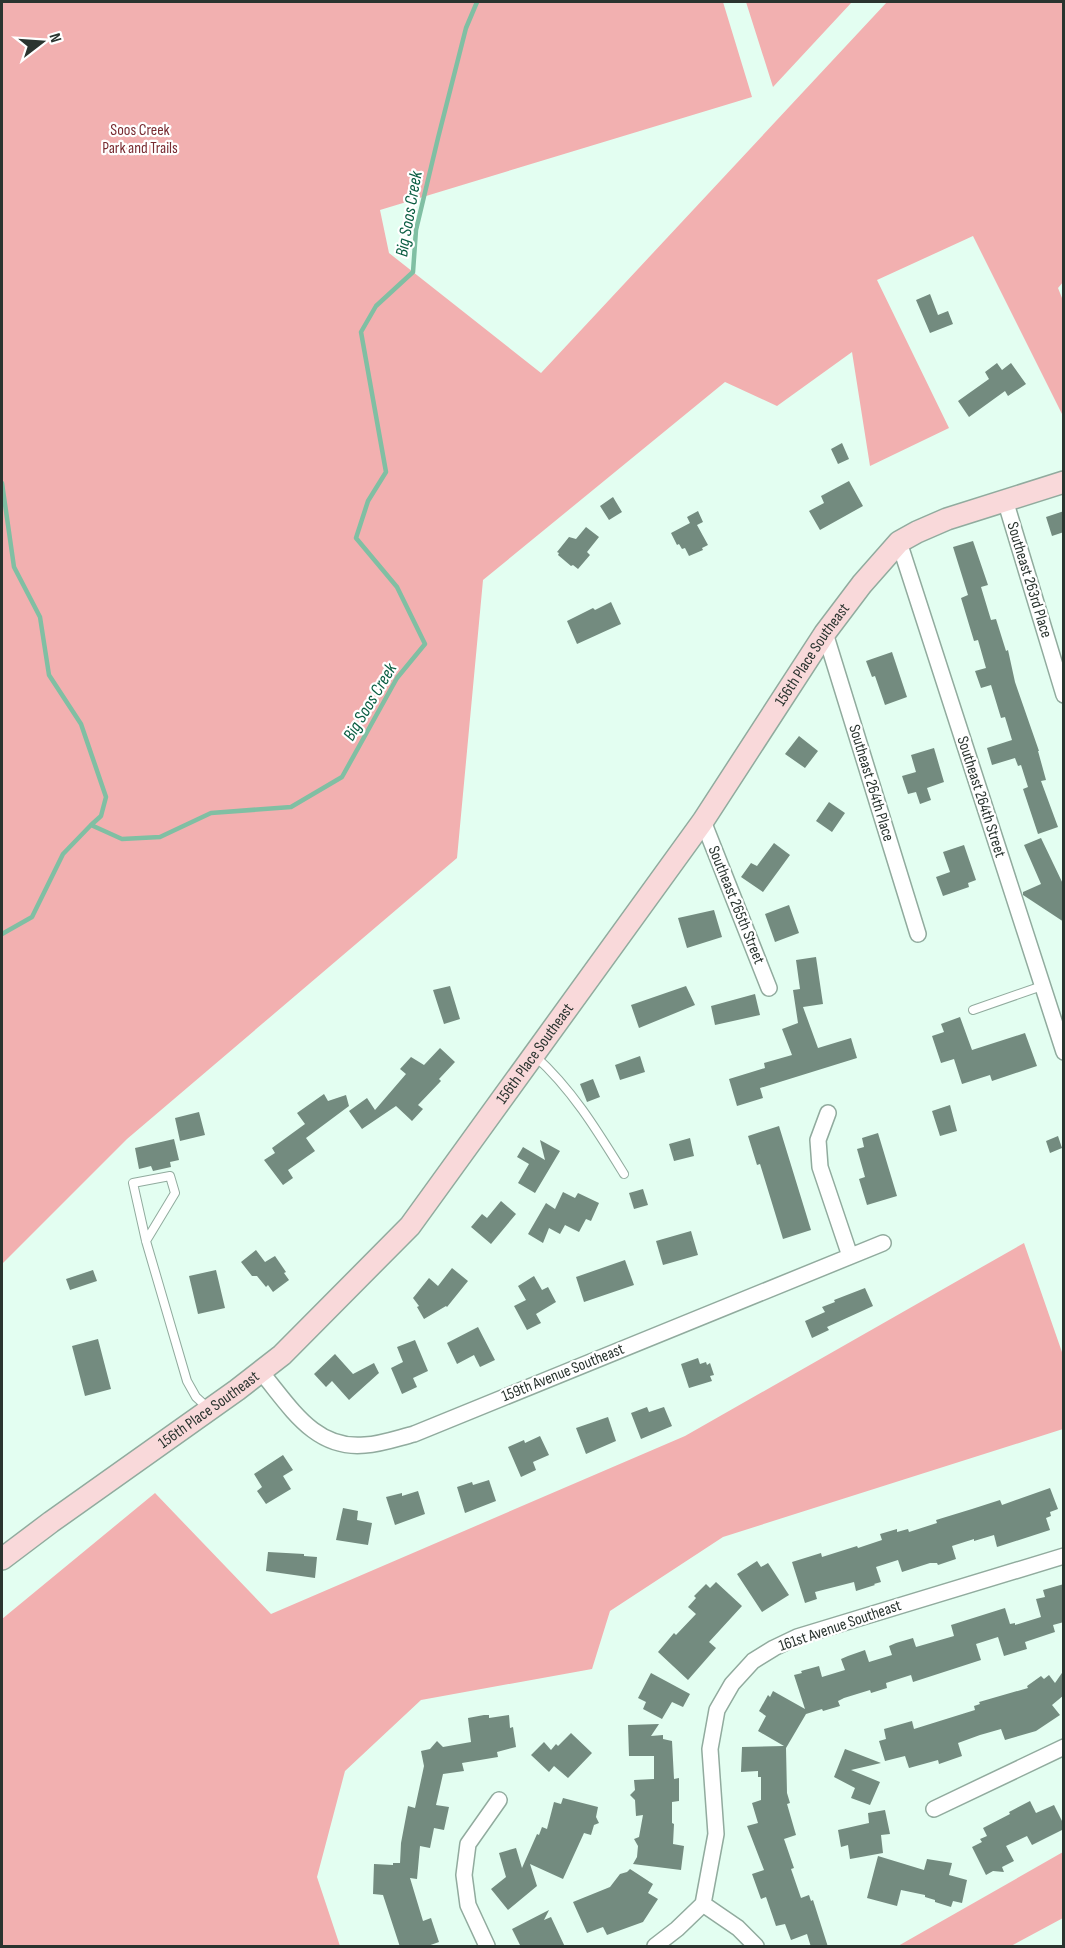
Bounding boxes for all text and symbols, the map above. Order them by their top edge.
north arrow [12,12,72,72]
text: N [45,31,65,45]
park label: Soos Creek Park and Trails [102,121,178,158]
water label: Big Soos Creek [391,168,427,258]
street label: Southeast 263rd Place [1002,520,1056,640]
street label: 156th Place Southeast [771,600,854,710]
water label: Big Soos Creek [339,658,402,745]
street label: Southeast 264th Place [844,722,898,844]
street label: Southeast 264th Street [952,734,1010,860]
street label: Southeast 265th Street [704,843,768,967]
street label: 156th Place Southeast [492,999,578,1108]
street label: 159th Avenue Southeast [499,1340,627,1406]
street label: 156th Place Southeast [155,1367,263,1452]
street label: 161st Avenue Southeast [776,1596,904,1656]

